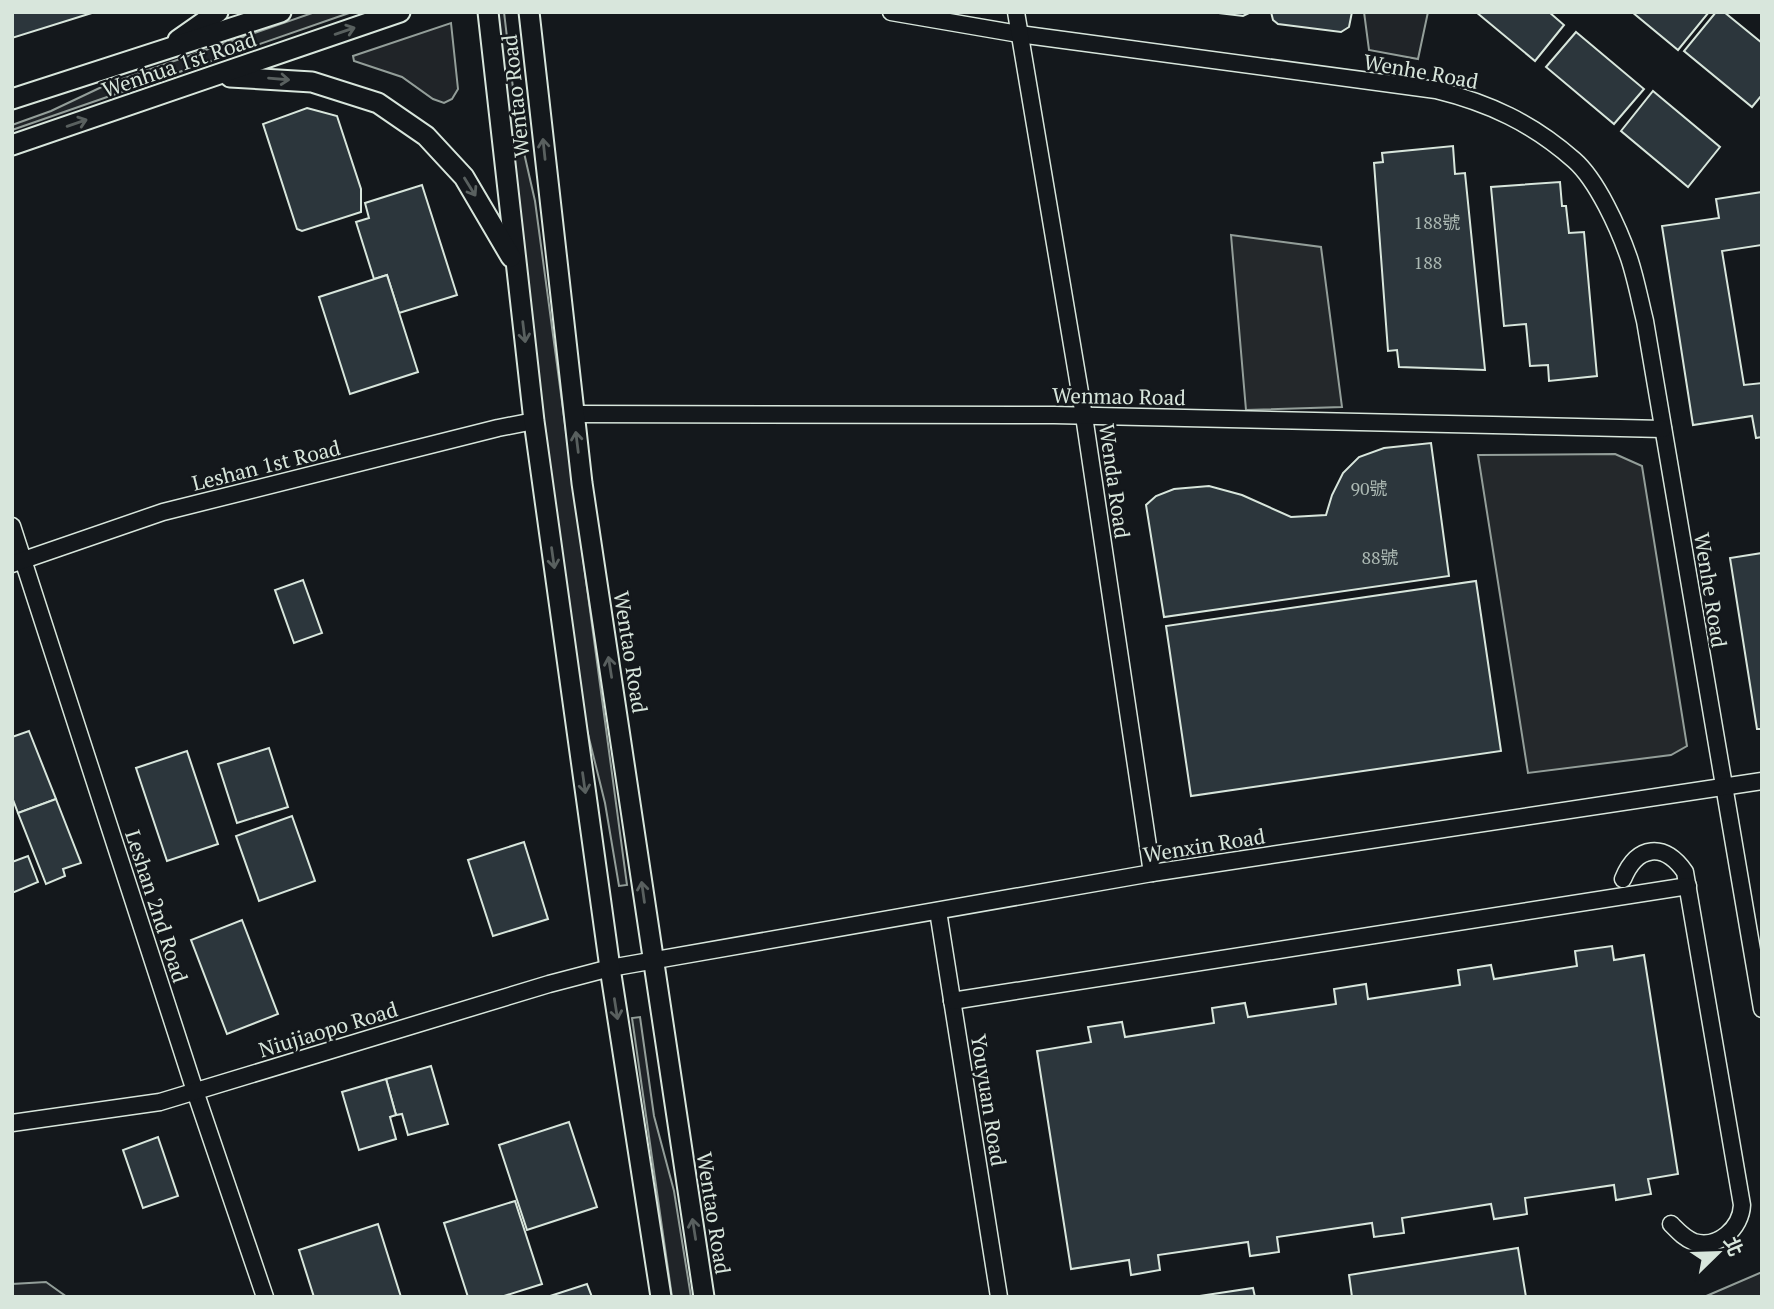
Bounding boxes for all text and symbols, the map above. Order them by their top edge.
street label: Wenhua 1st Road [98,24,260,104]
one-way arrow [334,24,356,36]
street label: Wentao Road [495,33,535,159]
street label: Wenhe Road [1361,47,1481,95]
one-way arrow [268,73,290,86]
one-way arrow [65,116,87,128]
one-way arrow [537,138,550,160]
one-way arrow [462,177,477,196]
house number: 188號 [1414,210,1460,234]
house number: 188 [1414,250,1442,274]
one-way arrow [517,321,530,343]
street label: Wenmao Road [1052,381,1186,411]
street label: Wenda Road [1093,422,1137,540]
one-way arrow [571,431,584,454]
street label: Leshan 1st Road [189,433,343,497]
house number: 90號 [1350,476,1388,500]
street label: Wenhe Road [1688,530,1734,650]
house number: 88號 [1361,545,1399,569]
one-way arrow [547,546,560,569]
street label: Wentao Road [608,589,655,715]
one-way arrow [603,656,616,679]
one-way arrow [578,772,591,794]
street label: Wenxin Road [1141,822,1267,868]
street label: Leshan 2nd Road [119,826,195,986]
one-way arrow [637,881,650,904]
street label: Niujiaopo Road [255,994,401,1063]
one-way arrow [610,997,623,1019]
street label: Youyuan Road [965,1032,1013,1168]
street label: Wentao Road [691,1150,738,1276]
one-way arrow [687,1218,700,1241]
north arrow [1683,1218,1753,1288]
text: 北 [1719,1233,1749,1260]

